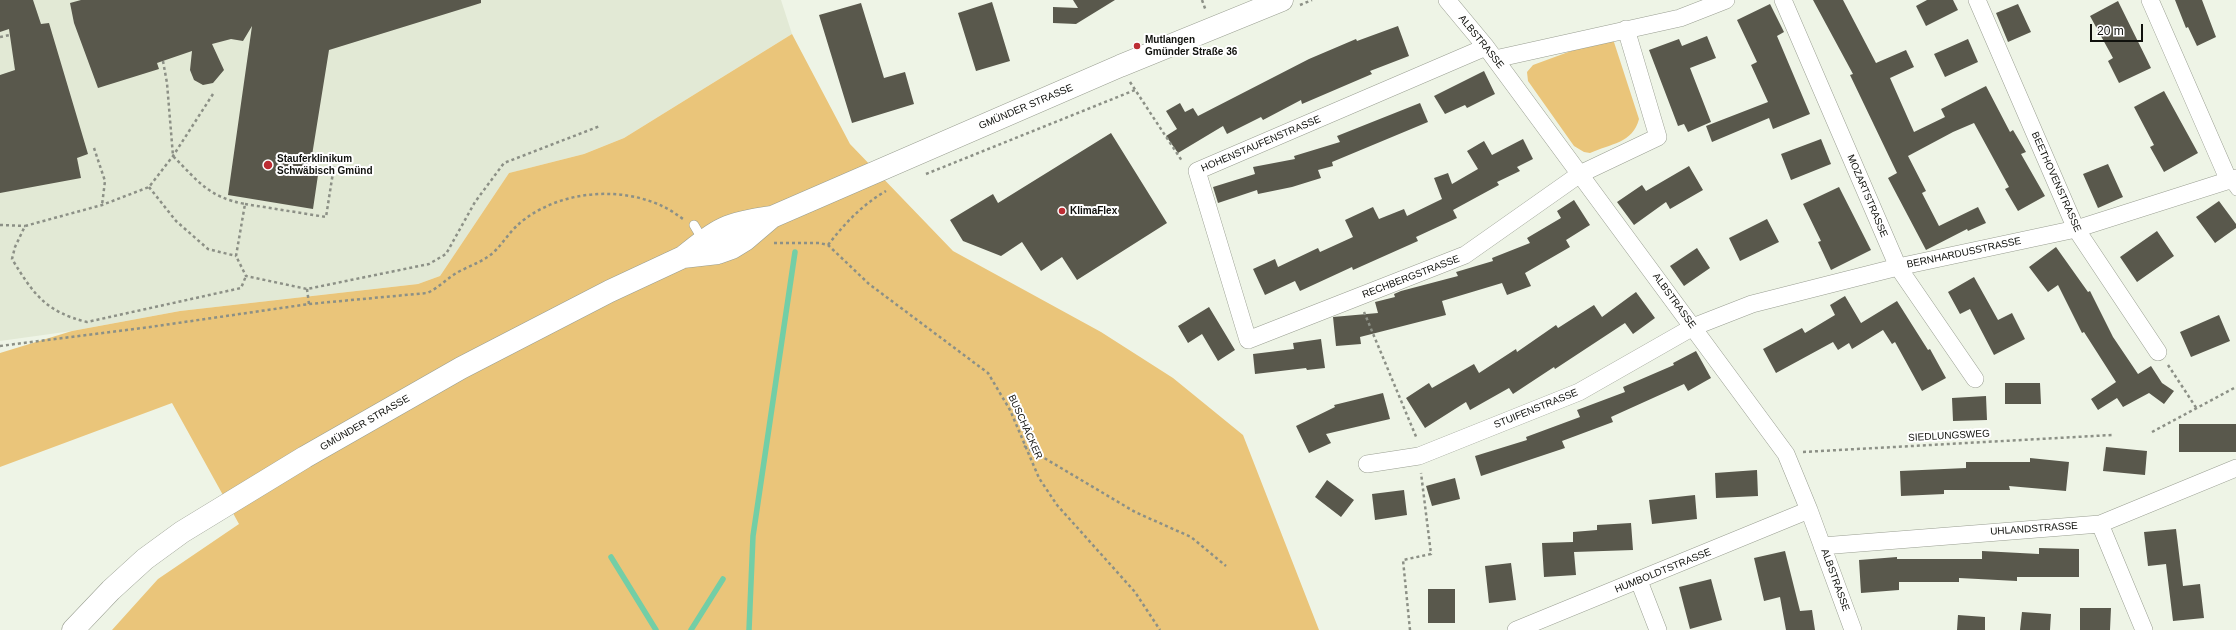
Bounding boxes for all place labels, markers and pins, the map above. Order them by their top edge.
place label: Mutlangen Gmünder Straße 36 [1145,34,1237,58]
marker: Mutlangen Gmünder Straße 36 [1132,41,1142,51]
place label: Stauferklinikum Schwäbisch Gmünd [277,153,373,176]
marker: Stauferklinikum Schwäbisch Gmünd [262,159,274,171]
place label: KlimaFlex [1070,205,1117,217]
marker: KlimaFlex [1057,206,1067,216]

